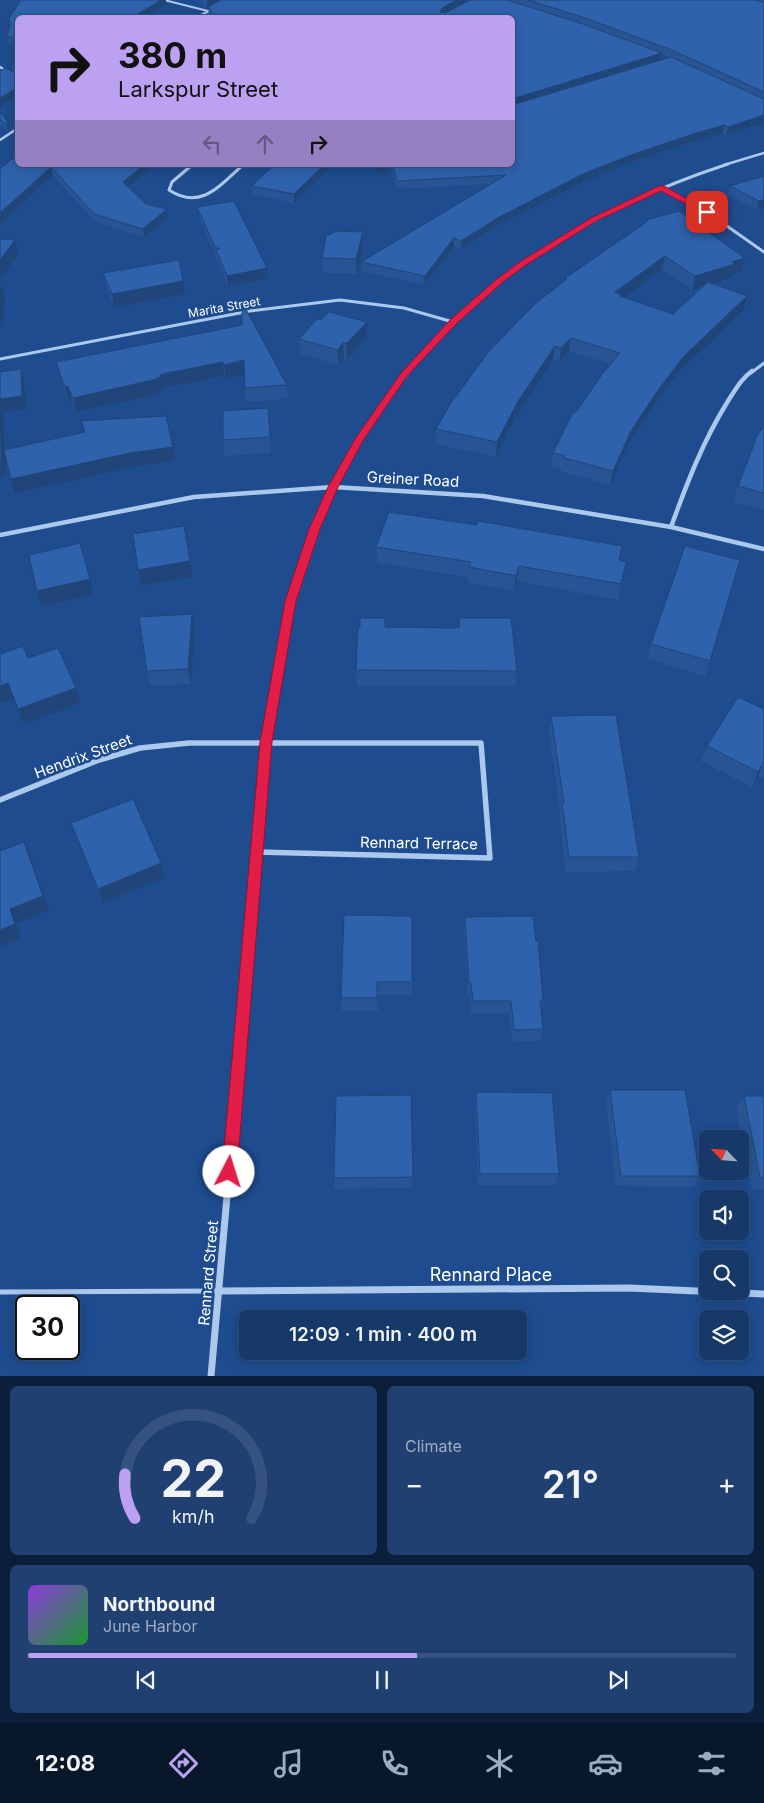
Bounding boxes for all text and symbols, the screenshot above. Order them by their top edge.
text: 380 m [118,34,227,76]
icon: right [35,35,100,100]
text: Larkspur Street [118,76,278,102]
icon: left [198,130,226,158]
icon: ahead [251,130,279,158]
icon: right [304,130,332,158]
pin [686,191,728,233]
icon: arrive [693,198,721,226]
street label: Marita Street [187,293,261,321]
street label: Greiner Road [366,467,460,491]
street label: Hendrix Street [32,730,134,782]
street label: Rennard Terrace [360,832,478,854]
north arrow [699,1130,749,1180]
map controls [699,1130,749,1360]
position arrow [202,1145,254,1197]
button: sound [699,1190,749,1240]
street label: Rennard Street [194,1220,222,1326]
button: search [699,1250,749,1300]
street label: Rennard Place [430,1264,552,1285]
speed limit sign: 30 [15,1295,80,1360]
button: layers [699,1310,749,1360]
text: 12:09 · 1 min · 400 m [289,1323,477,1346]
text: Climate [405,1436,462,1456]
text: 22 [161,1447,226,1510]
text: 21° [542,1461,599,1507]
text: − [405,1467,424,1501]
text: + [717,1467,736,1501]
text: km/h [172,1506,215,1527]
text: Northbound [103,1593,215,1616]
text: June Harbor [103,1616,197,1636]
icon: previous [132,1666,160,1694]
icon: pause [368,1666,396,1694]
icon: next [604,1666,632,1694]
icon: directions [166,1746,201,1781]
icon: music [271,1746,306,1781]
icon: phone [377,1746,412,1781]
icon: climate [482,1746,517,1781]
icon: car [588,1746,623,1781]
icon: filters [694,1746,729,1781]
text: 12:08 [35,1750,95,1776]

